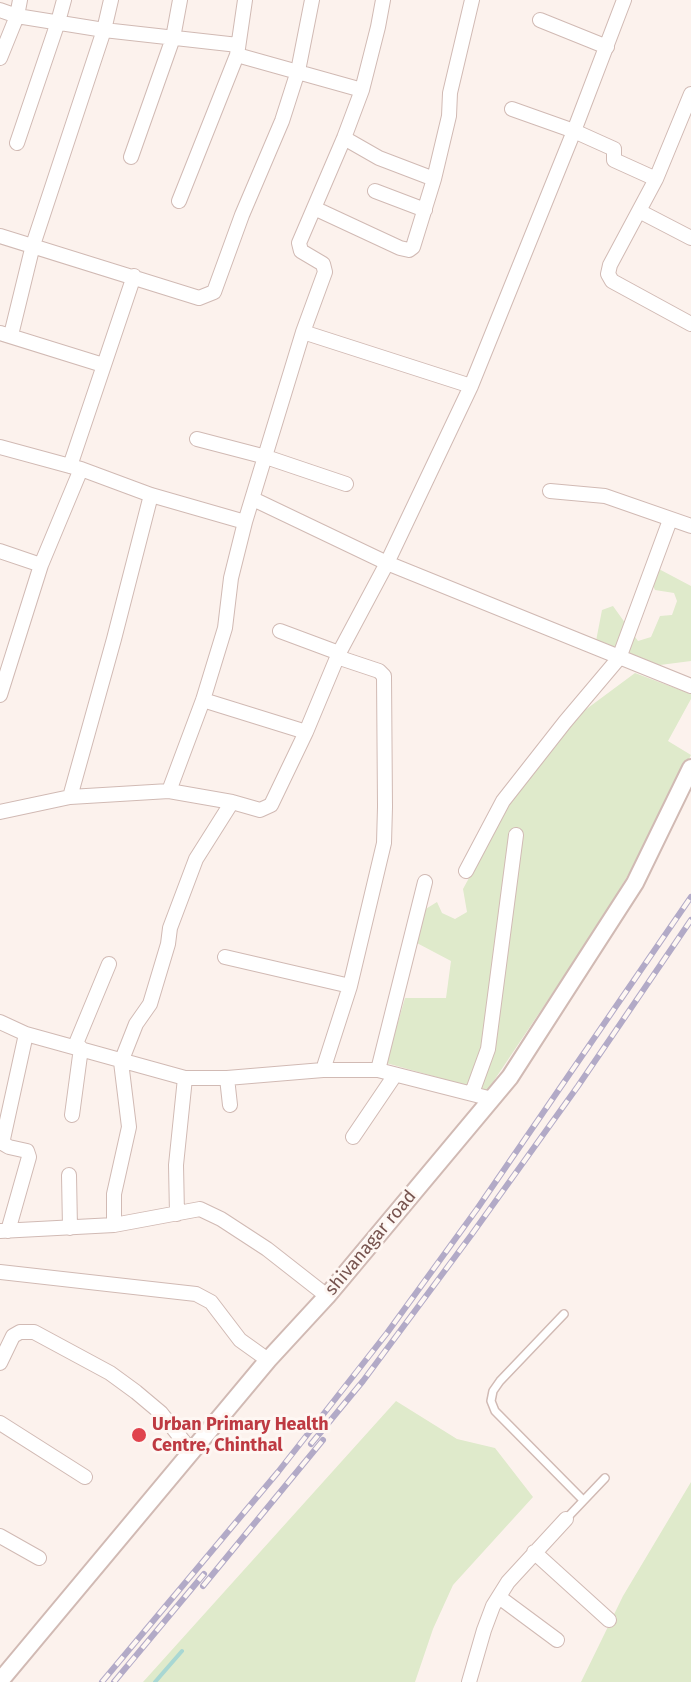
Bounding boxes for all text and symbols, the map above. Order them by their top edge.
street label: shivanagar road [321,1186,421,1300]
place label: Urban Primary Health Centre, Chinthal [152,1414,329,1456]
marker: Urban Primary Health Centre, Chinthal [130,1426,148,1444]

